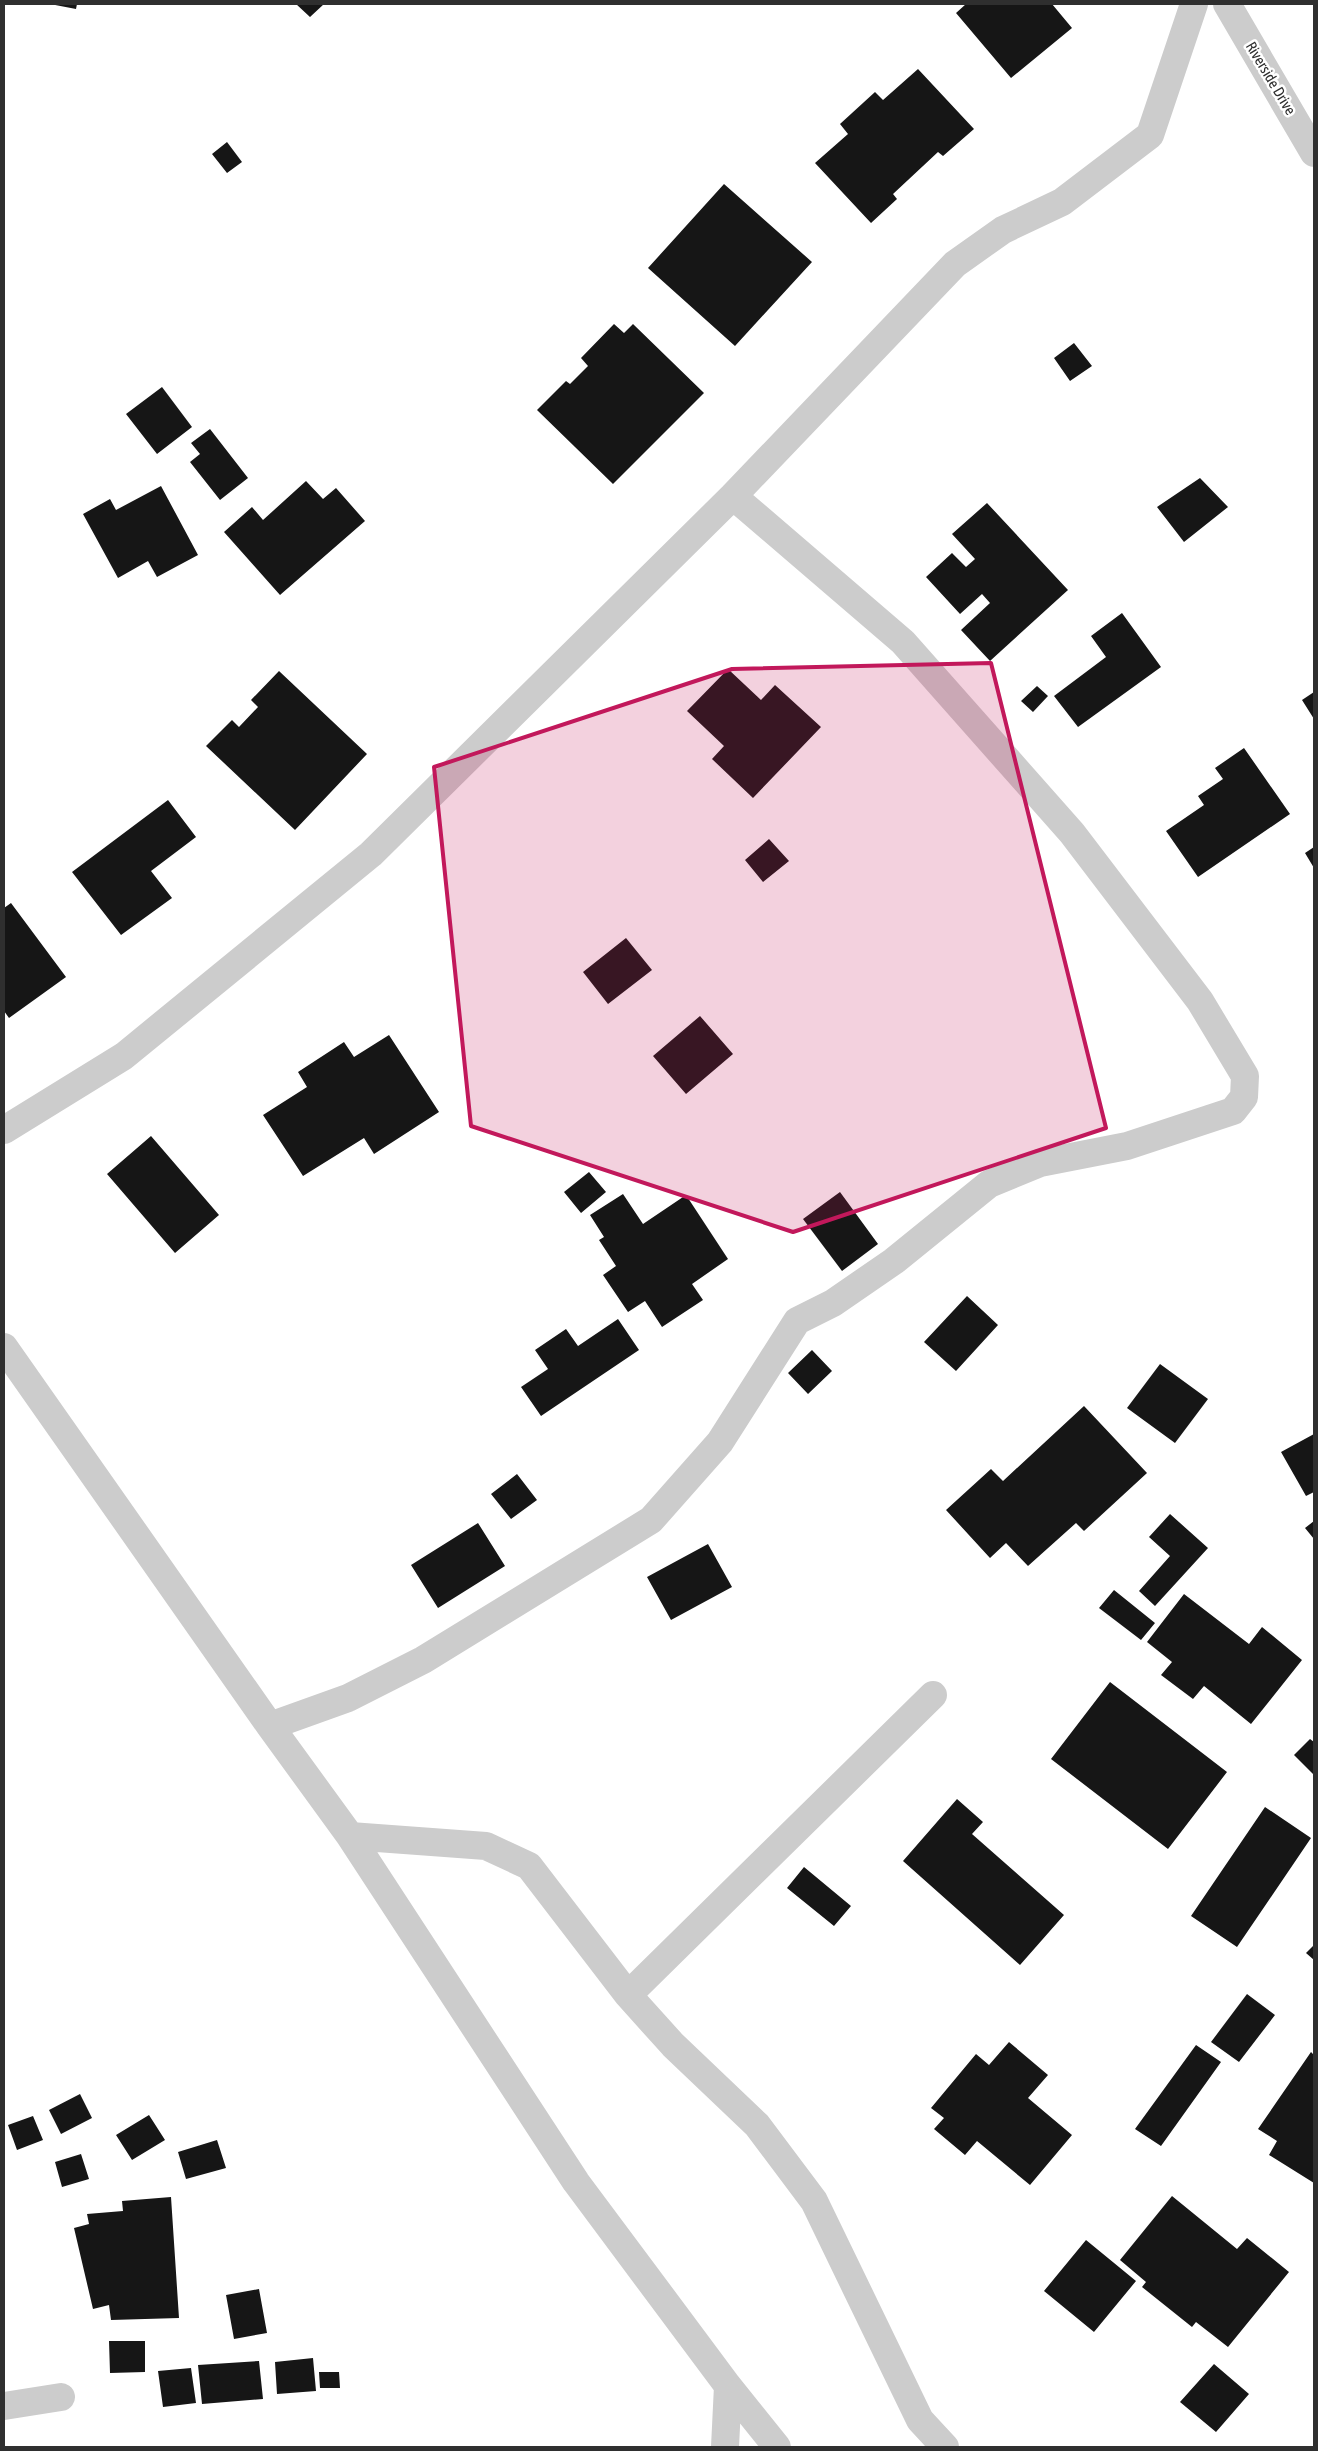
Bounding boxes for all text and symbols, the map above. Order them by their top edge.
street label: Riverside Drive [1243,38,1300,118]

